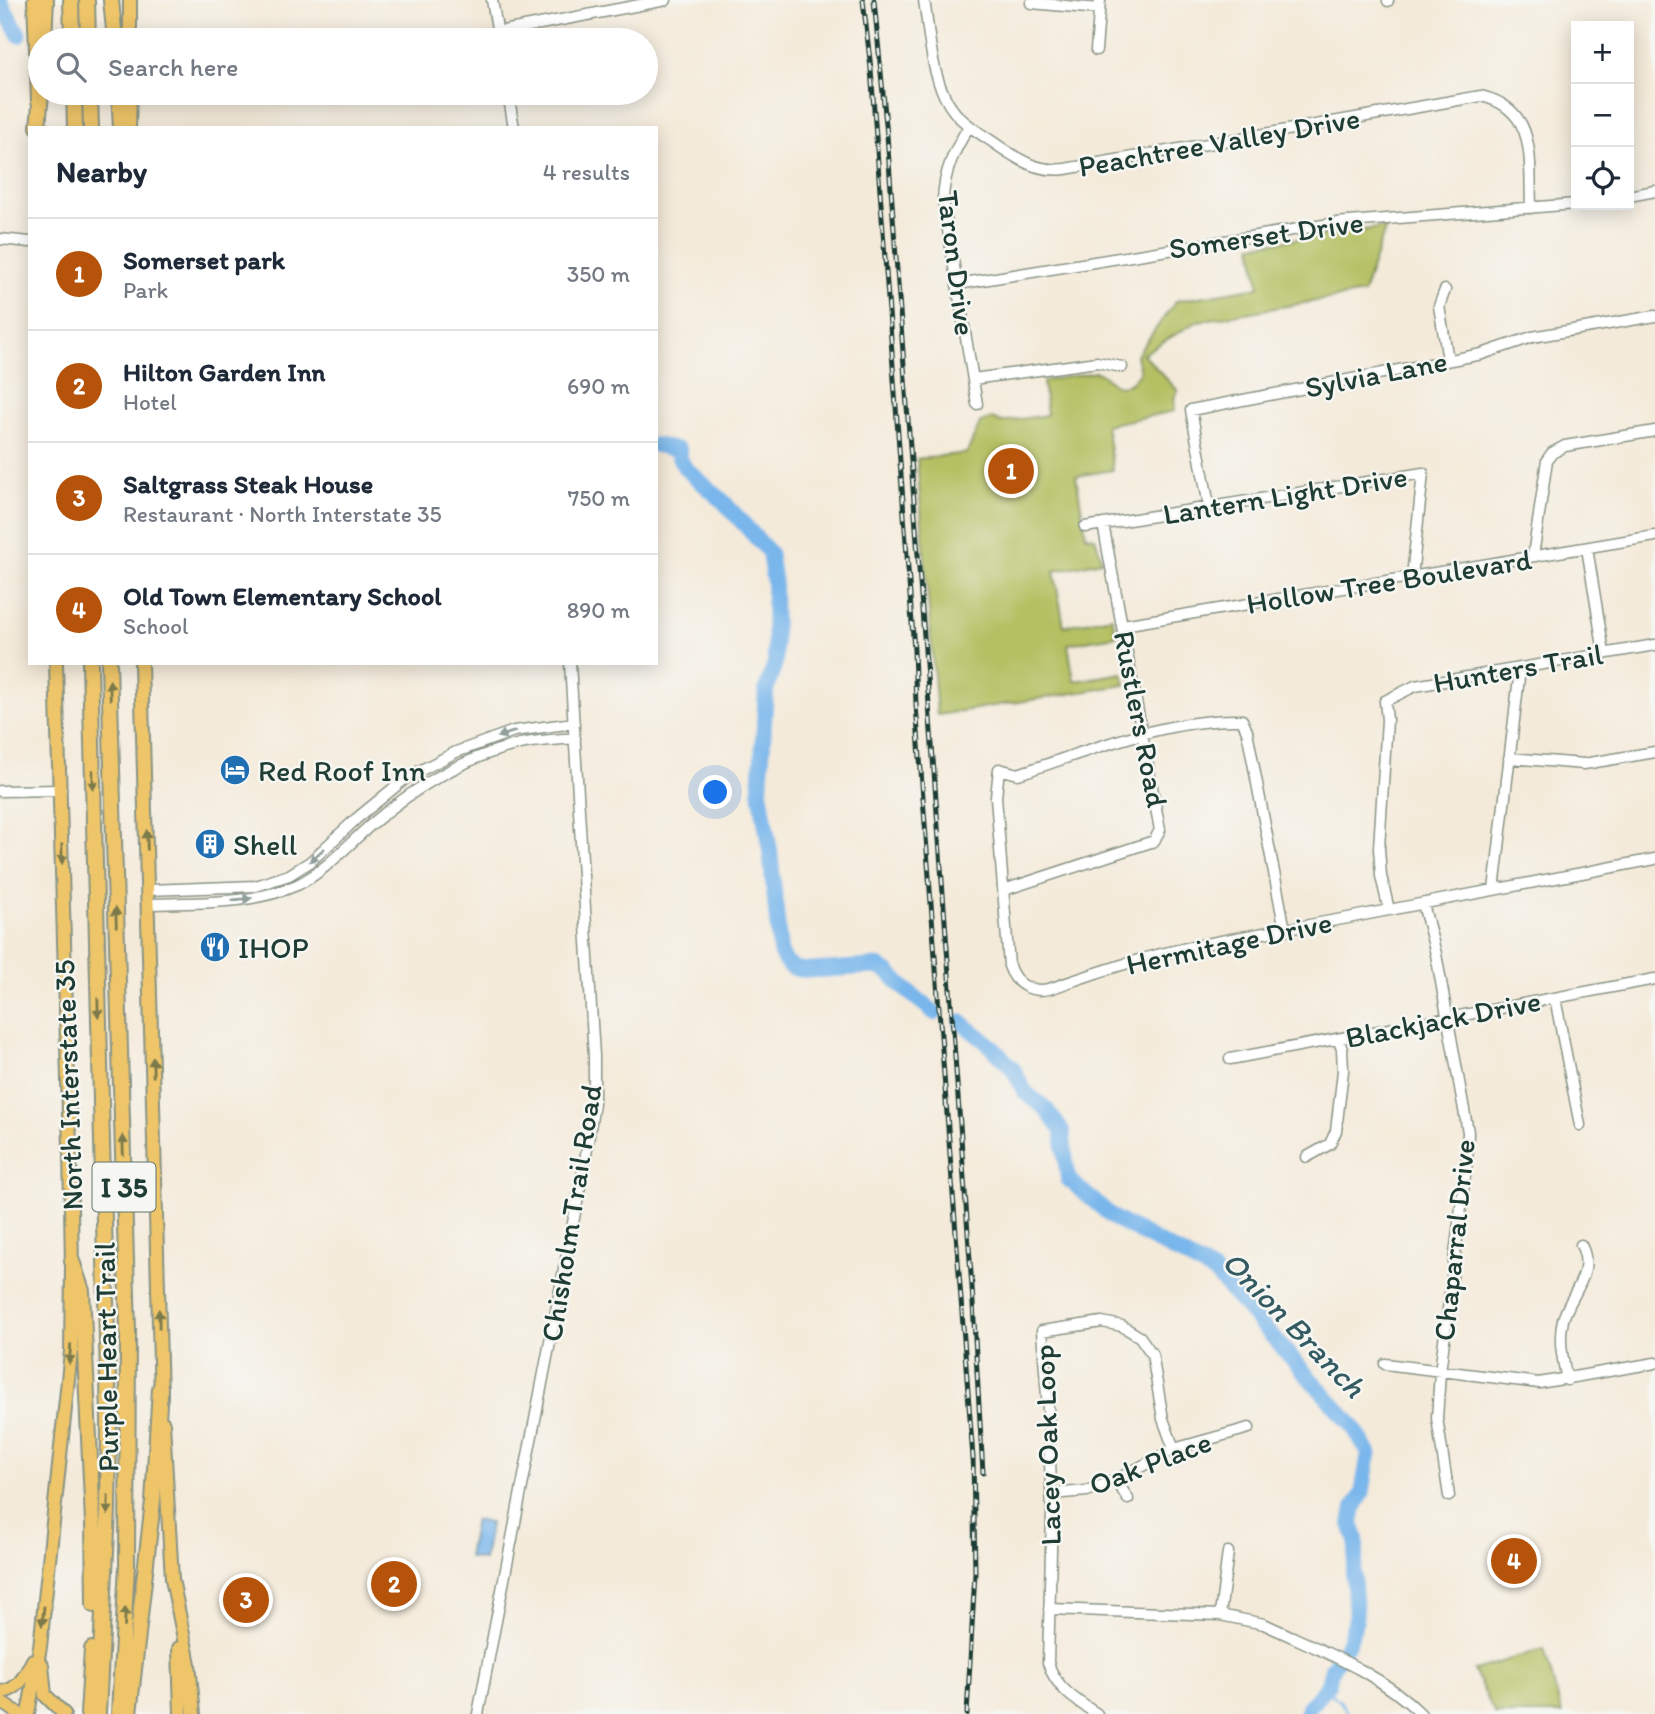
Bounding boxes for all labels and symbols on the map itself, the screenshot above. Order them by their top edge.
street label: Peachtree Valley Drive [1075,99,1363,185]
street label: Taron Drive [930,188,984,338]
street label: Somerset Drive [1166,203,1366,267]
street label: Sylvia Lane [1302,342,1450,406]
pin: 1 [988,445,1034,497]
street label: Lantern Light Drive [1160,457,1410,533]
street label: Hollow Tree Boulevard [1244,540,1535,622]
street label: Rustlers Road [1106,627,1176,811]
street label: Hunters Trail [1430,635,1606,701]
one-way arrow [104,679,115,701]
one-way arrow [496,730,517,740]
place label: Red Roof Inn [258,752,426,789]
hotel icon: Red Roof Inn [218,753,252,787]
one-way arrow [87,770,98,792]
your location [698,775,732,809]
place label: Shell [233,826,298,863]
building icon: Shell [193,827,227,861]
one-way arrow [141,829,153,851]
one-way arrow [56,843,68,865]
one-way arrow [309,846,326,862]
one-way arrow [231,893,253,904]
street label: Hermitage Drive [1123,903,1335,983]
one-way arrow [111,906,122,928]
place label: IHOP [238,929,309,966]
restaurant icon: IHOP [198,930,232,964]
street label: North Interstate 35 [45,959,91,1211]
street label: Blackjack Drive [1342,982,1544,1056]
one-way arrow [92,997,103,1019]
one-way arrow [147,1056,159,1078]
street label: Chisholm Trail Road [532,1082,610,1344]
one-way arrow [117,1134,128,1156]
street label: Chaparral Drive [1425,1137,1483,1343]
road number: I 35 [92,1162,156,1212]
street label: Purple Heart Trail [85,1241,127,1472]
water label: Onion Branch [1214,1243,1374,1405]
one-way arrow [153,1308,164,1330]
one-way arrow [64,1343,75,1365]
street label: Lacey Oak Loop [1025,1344,1069,1546]
street label: Oak Place [1083,1423,1217,1503]
one-way arrow [102,1494,114,1516]
pin: 4 [1491,1535,1537,1587]
pin: 2 [371,1558,417,1610]
pin: 3 [223,1574,269,1626]
one-way arrow [37,1605,48,1627]
one-way arrow [119,1606,130,1628]

